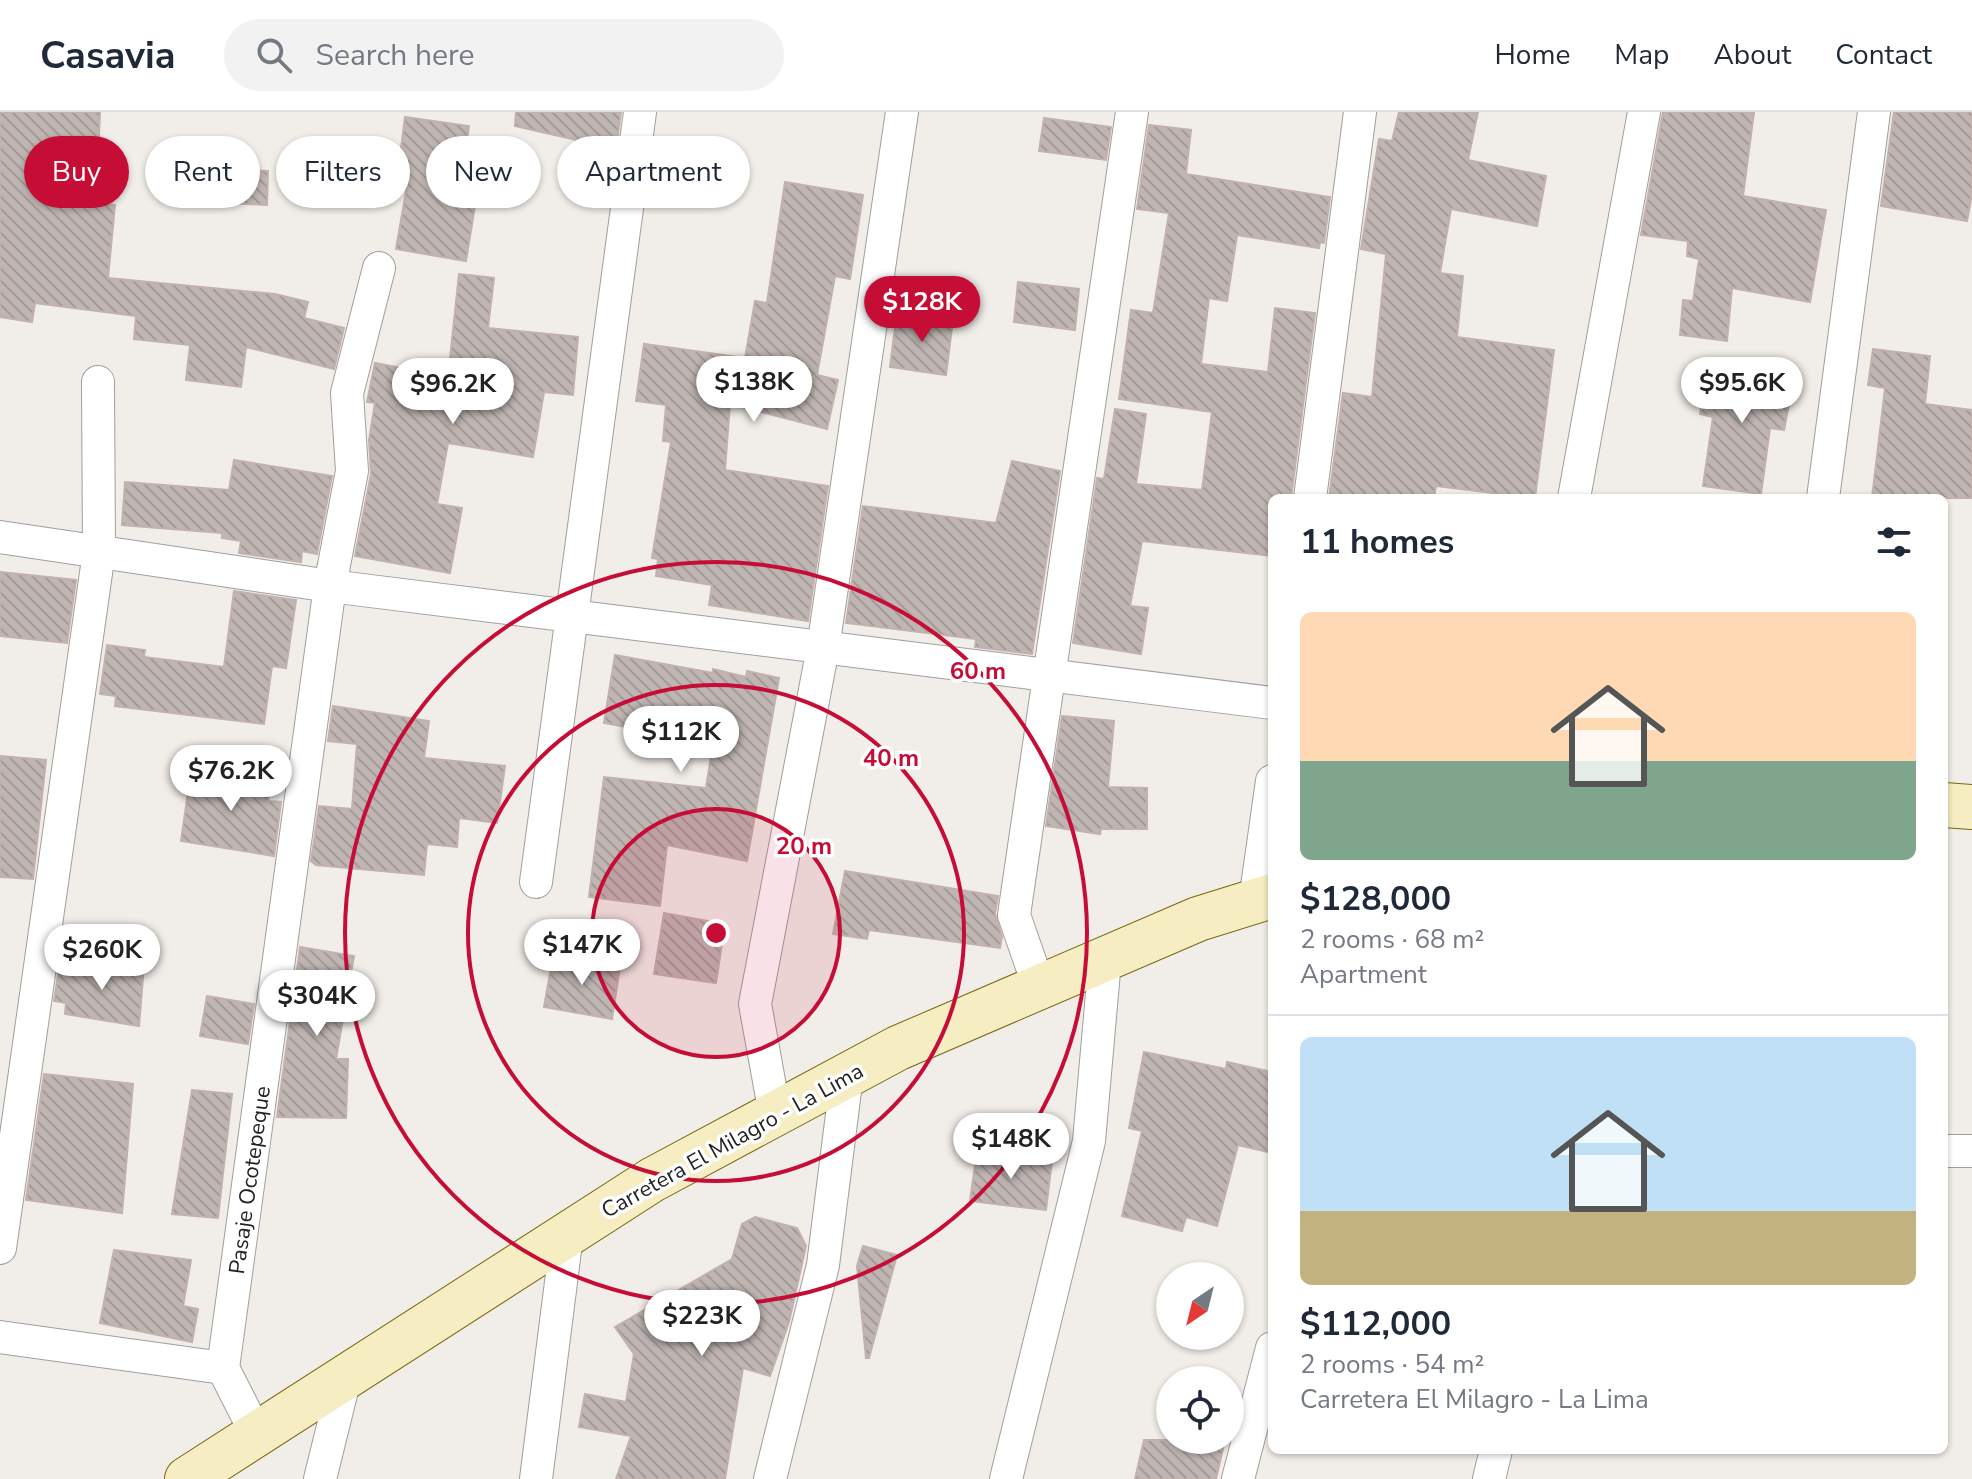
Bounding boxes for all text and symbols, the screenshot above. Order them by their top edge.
search box [224,19,784,91]
text: Casavia [40,30,176,81]
icon: search [252,33,296,77]
text: Search here [316,35,475,76]
text: Home [1495,36,1570,74]
text: Map [1614,36,1669,74]
text: About [1713,36,1791,74]
text: Contact [1835,36,1932,74]
chip: Buy [24,136,129,208]
chip: Rent [145,136,260,208]
chip: Filters [276,136,410,208]
chip: New [426,136,541,208]
chip: Apartment [557,136,750,208]
pin: $128K [866,276,978,344]
text: $128K [882,284,962,319]
pin: $138K [698,356,810,424]
pin: $95.6K [1677,357,1807,425]
pin: $96.2K [388,358,518,426]
text: $138K [714,364,794,399]
text: $95.6K [1699,365,1785,400]
text: $96.2K [410,366,496,401]
text: 11 homes [1300,519,1454,565]
icon: filters [1872,520,1916,564]
text: 60 m [950,655,1006,687]
icon: home [1536,664,1680,808]
pin: $112K [625,706,737,774]
text: $112K [641,714,721,749]
text: 40 m [863,742,919,774]
pin: $76.2K [166,745,296,813]
text: $76.2K [188,753,274,788]
text: 20 m [776,830,832,862]
text: $128,000 [1300,876,1451,922]
pin: $147K [526,919,638,987]
centre of rings [702,919,730,947]
text: 2 rooms · 68 m² [1300,922,1484,957]
pin: $260K [46,924,158,992]
text: $147K [542,927,622,962]
text: $260K [62,932,142,967]
text: Apartment [1300,957,1427,992]
pin: $304K [261,970,373,1038]
text: $304K [277,978,357,1013]
street label: Carretera El Milagro - La Lima [596,1056,869,1226]
street label: Pasaje Ocotepeque [222,1084,278,1276]
icon: home [1536,1089,1680,1233]
pin: $148K [955,1113,1067,1181]
text: $148K [971,1121,1051,1156]
north arrow [1156,1262,1244,1350]
map controls [1156,1262,1244,1454]
pin: $223K [646,1290,758,1358]
text: $223K [662,1298,742,1333]
text: $112,000 [1300,1301,1451,1347]
text: 2 rooms · 54 m² [1300,1347,1484,1382]
button: locate [1156,1366,1244,1454]
text: Carretera El Milagro - La Lima [1300,1382,1649,1417]

